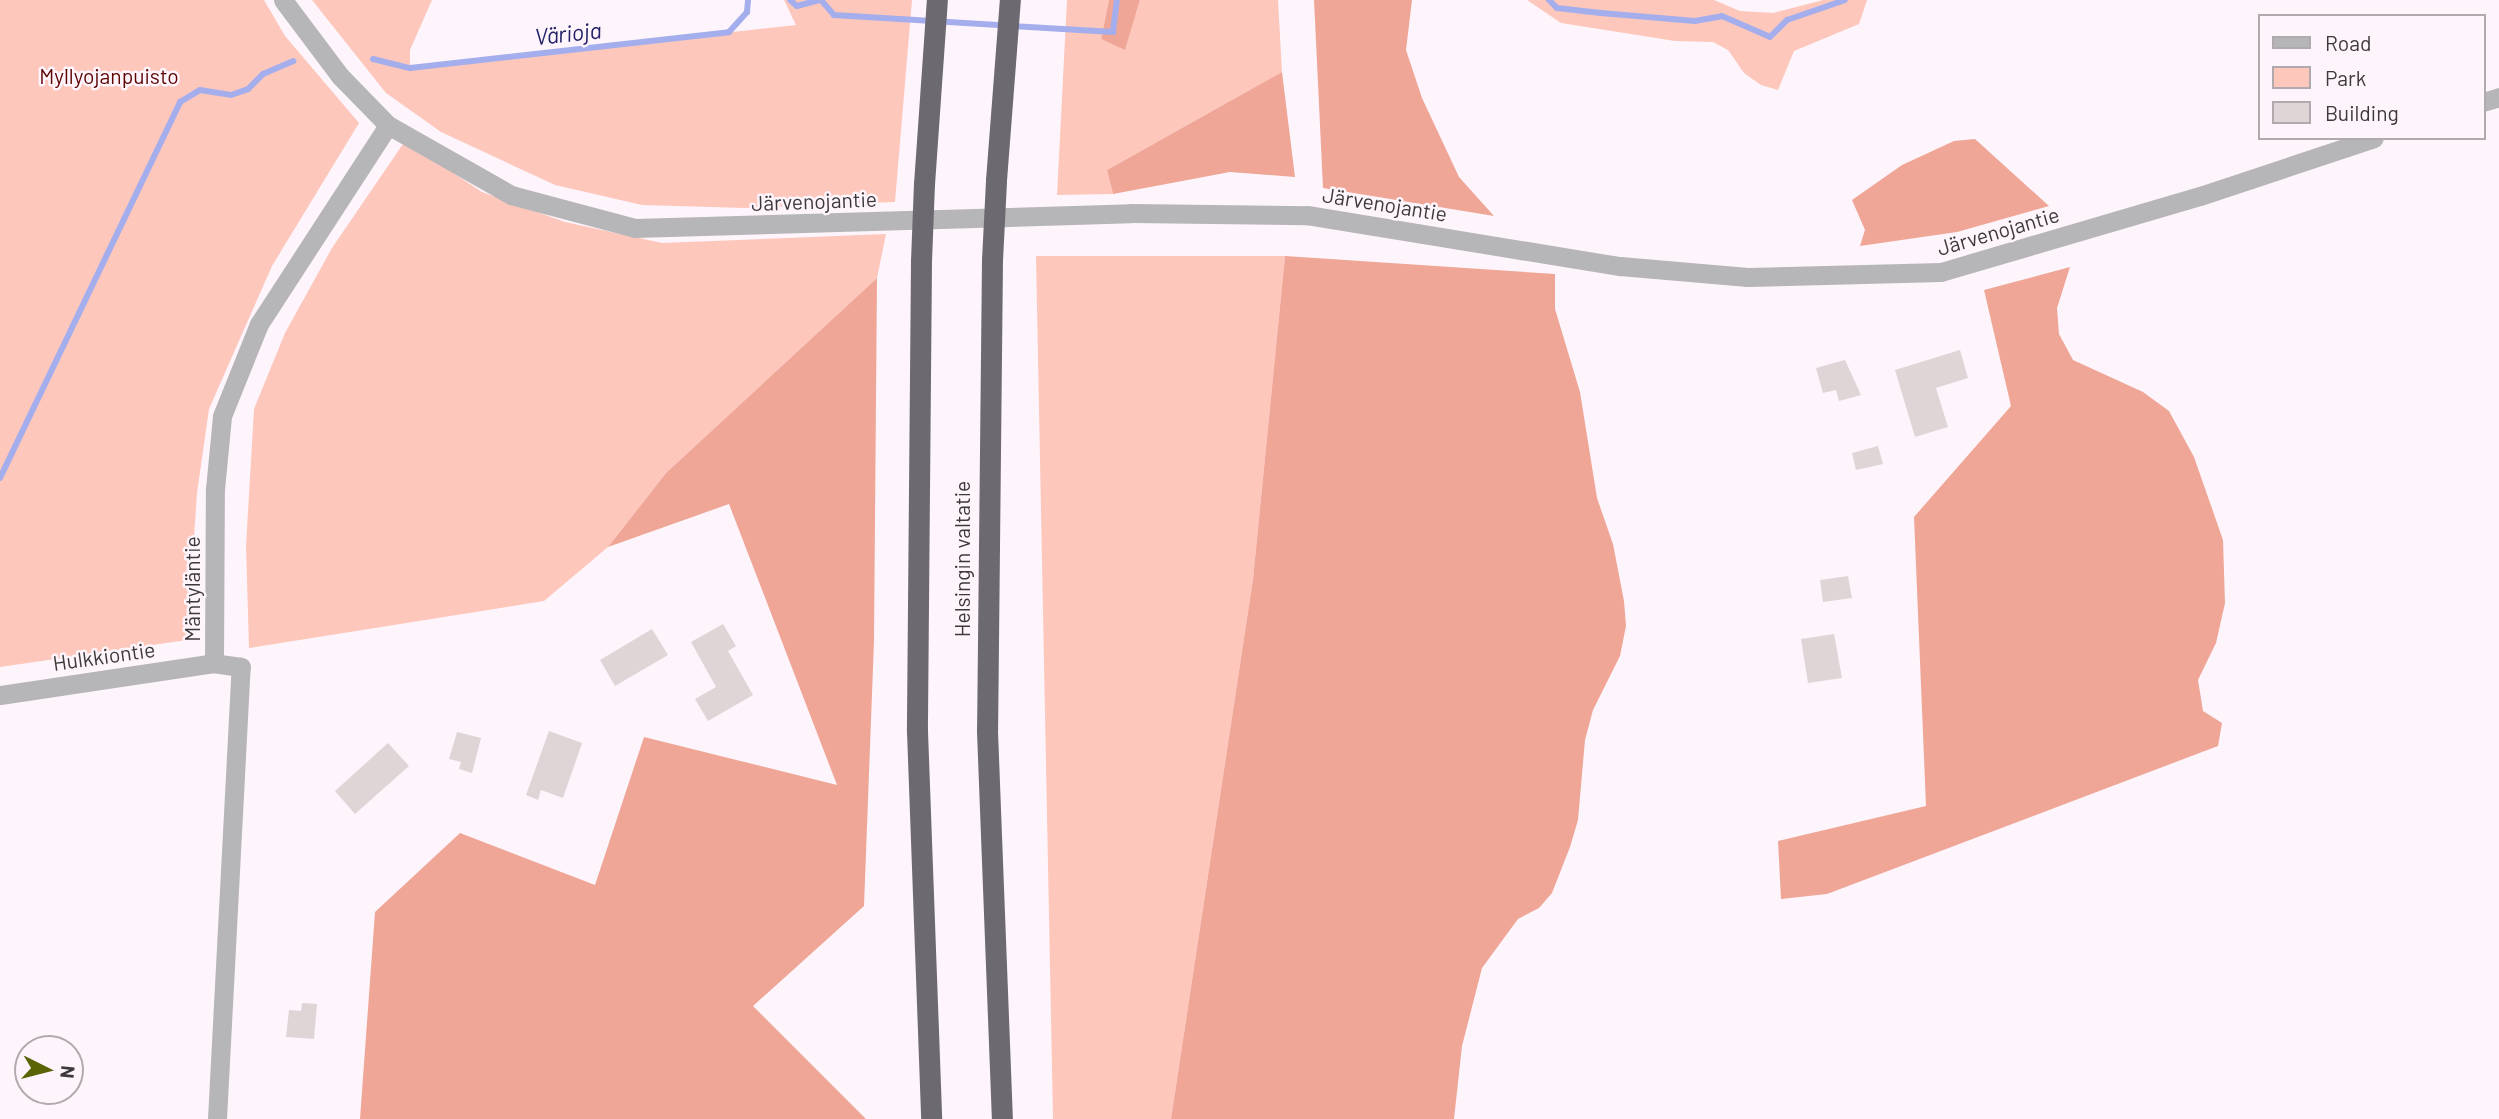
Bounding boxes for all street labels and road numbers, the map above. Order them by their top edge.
street label: Järvenojantie [1321,182,1449,226]
street label: Järvenojantie [751,186,877,216]
street label: Järvenojantie [1934,202,2062,260]
street label: Helsingin valtatie [949,481,975,637]
street label: Mäntyläntie [179,536,205,642]
street label: Hulkkiontie [51,636,157,676]

